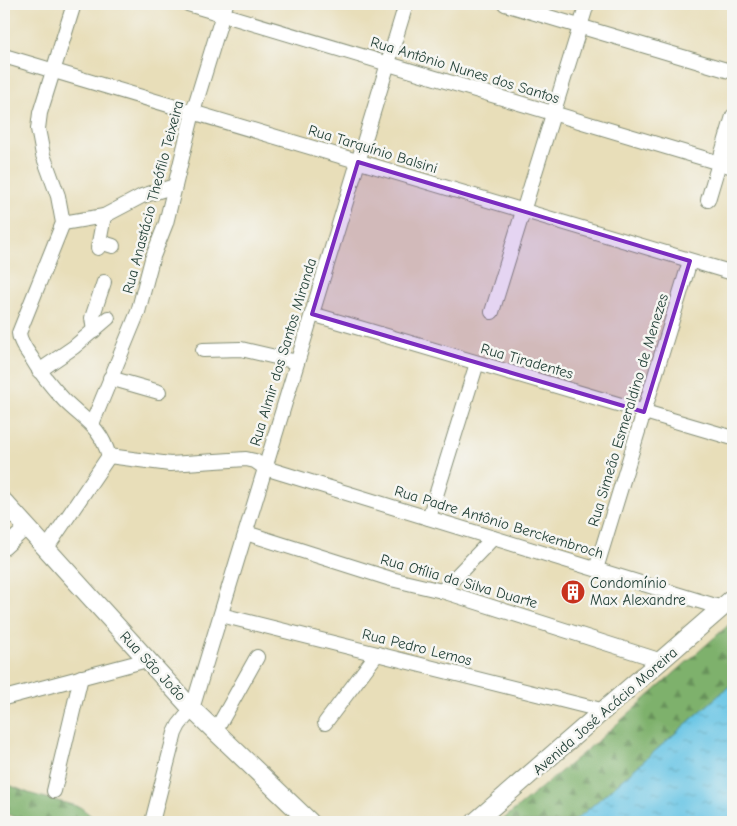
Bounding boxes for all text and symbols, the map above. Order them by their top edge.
street label: Rua Antônio Nunes dos Santos [368,33,562,107]
street label: Rua Anastácio Theófilo Teixeira [119,98,187,296]
street label: Rua Tarquínio Balsini [306,121,440,177]
street label: Rua Almir dos Santos Miranda [246,256,320,448]
street label: Rua Simeão Esmeraldino de Menezes [584,291,672,529]
street label: Rua Tiradentes [479,339,575,383]
street label: Rua Padre Antônio Berckembroch [392,482,606,562]
street label: Rua Otília da Silva Duarte [378,550,540,612]
place label: Condomínio Max Alexandre [590,574,686,609]
building icon: Condomínio Max Alexandre [560,579,586,605]
street label: Rua Pedro Lemos [360,625,474,669]
street label: Rua São João [116,627,190,705]
street label: Avenida José Acácio Moreira [529,643,681,779]

